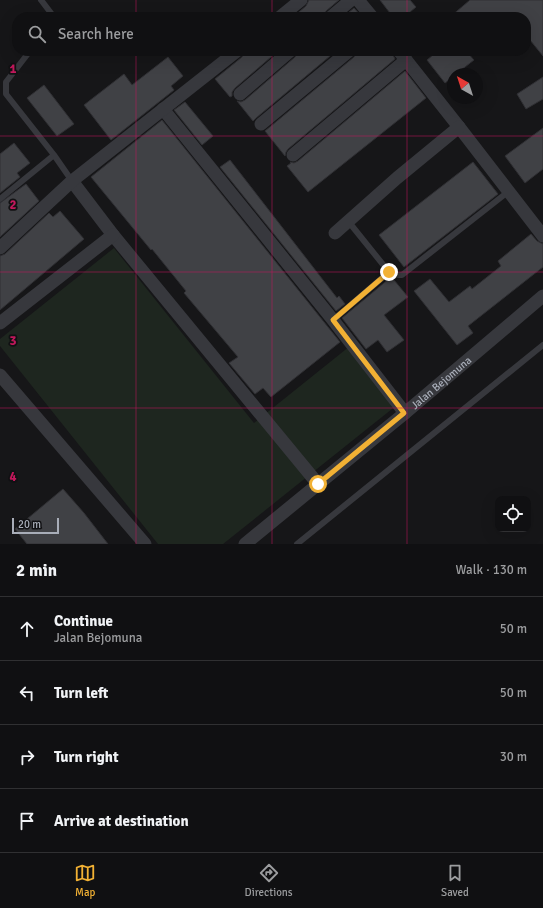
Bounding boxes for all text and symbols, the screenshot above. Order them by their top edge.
search box [12,12,531,56]
icon: search [26,23,48,45]
text: Search here [58,25,134,43]
text: 1 [9,61,17,77]
north arrow [447,68,483,104]
text: 2 [9,197,17,213]
route end [380,263,398,281]
text: 3 [9,333,17,349]
street label: Jalan Bejomuna [409,353,474,412]
text: 4 [9,469,17,485]
route start [309,475,327,493]
map controls [495,496,531,532]
button: locate [495,496,531,532]
scale bar [12,516,59,535]
text: 20 m [18,518,41,531]
text: 2 min [16,560,57,581]
text: Walk · 130 m [456,562,527,578]
text: Continue [54,612,113,630]
icon: ahead [16,618,38,640]
text: 50 m [500,621,527,637]
text: Jalan Bejomuna [54,630,142,646]
icon: left [16,682,38,704]
text: Turn left [54,684,108,702]
text: 50 m [500,685,527,701]
icon: right [16,746,38,768]
text: Turn right [54,748,119,766]
text: 30 m [500,749,527,765]
icon: arrive [16,810,38,832]
text: Arrive at destination [54,812,189,830]
tab: Map [74,862,96,899]
tab: Directions [245,862,293,899]
tab: Saved [441,862,469,899]

